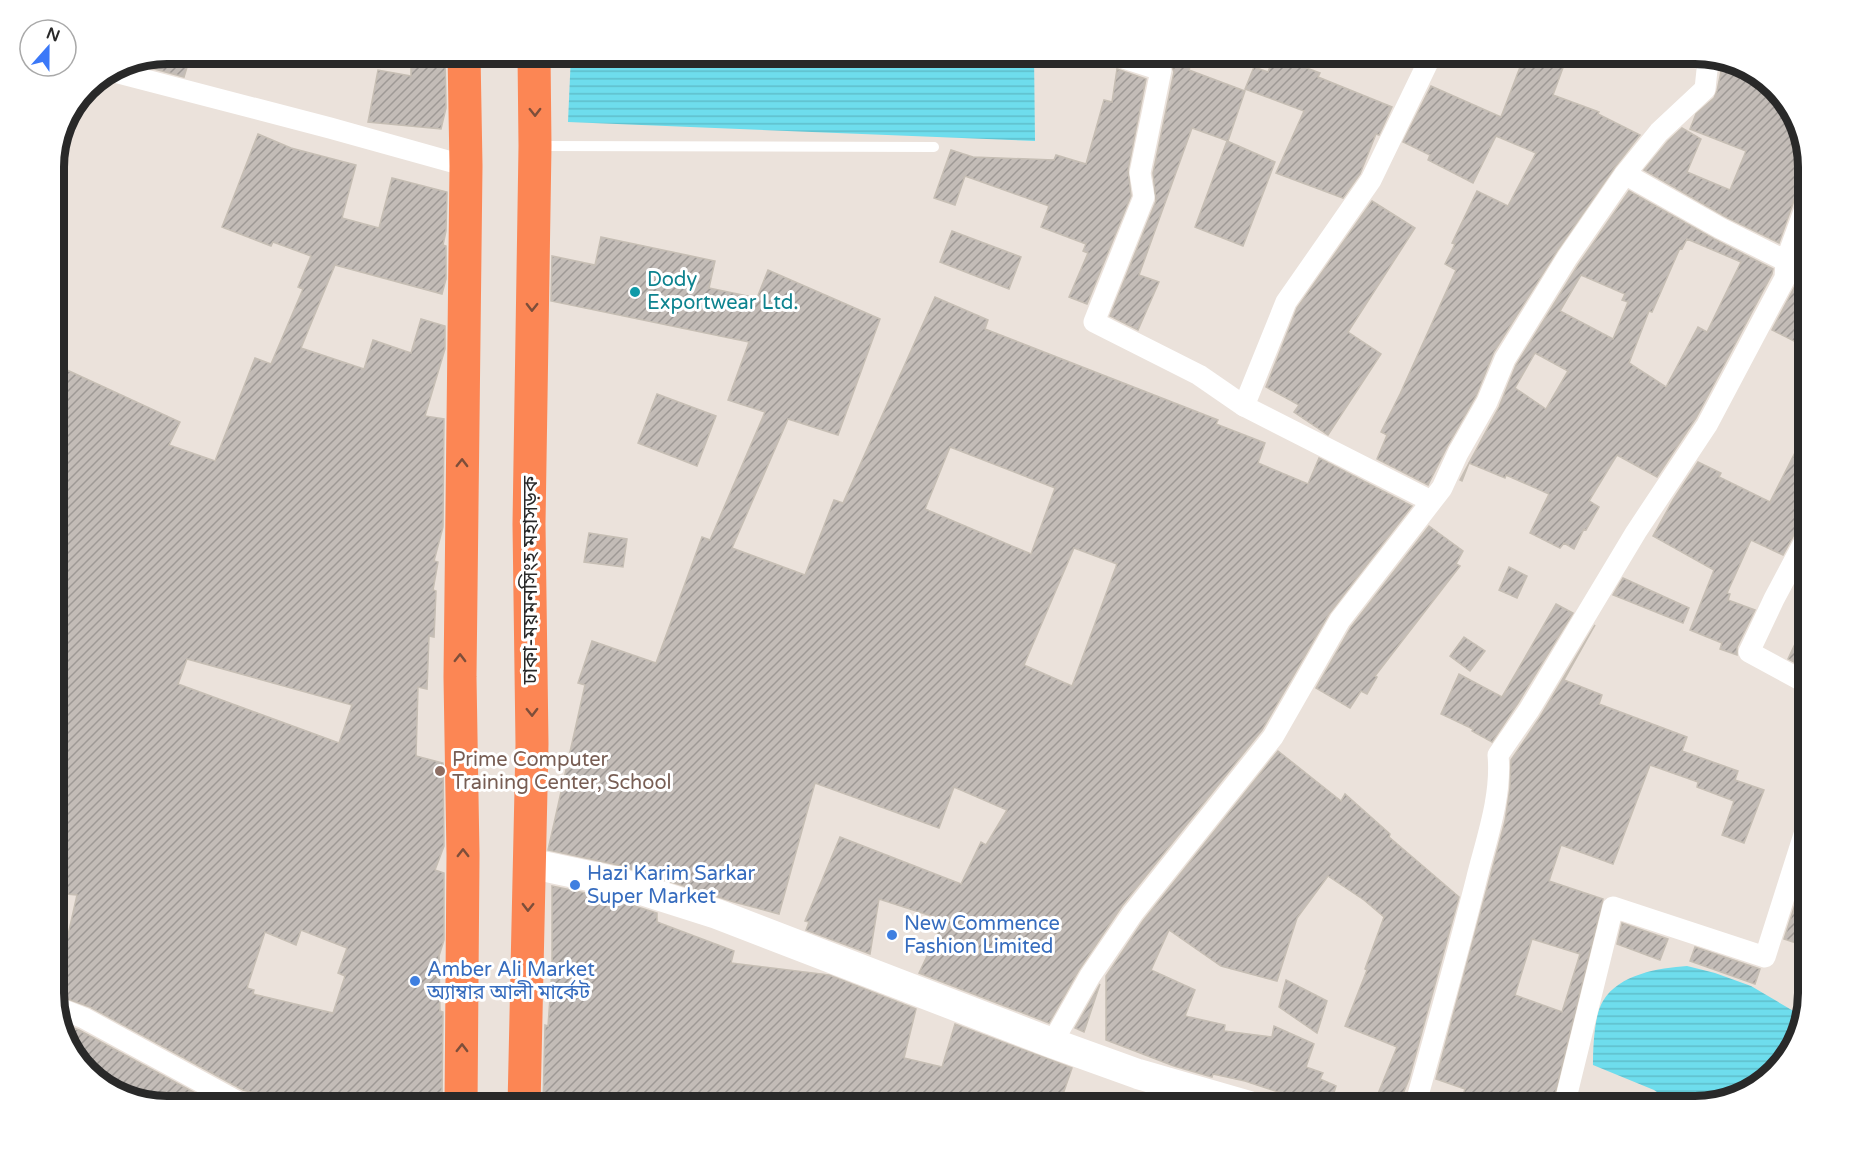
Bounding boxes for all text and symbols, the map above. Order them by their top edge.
north arrow [18,18,78,78]
text: N [43,23,63,47]
one-way arrow [528,108,541,117]
place label: Dody Exportwear Ltd. [647,268,799,315]
marker: Dody Exportwear Ltd. [628,285,642,299]
one-way arrow [526,303,538,312]
one-way arrow [456,458,469,467]
street label: ঢাকা-ময়মনসিংহ মহাসড়ক [518,475,543,685]
one-way arrow [454,653,466,662]
one-way arrow [526,708,538,717]
place label: Prime Computer Training Center, School [452,748,672,795]
marker: Prime Computer Training Center, School [433,764,447,778]
one-way arrow [457,848,469,857]
place label: Hazi Karim Sarkar Super Market [587,862,755,909]
marker: Hazi Karim Sarkar Super Market [568,878,582,892]
one-way arrow [521,903,534,912]
place label: New Commence Fashion Limited [904,912,1060,959]
marker: New Commence Fashion Limited [885,928,899,942]
place label: Amber Ali Market অ্যাম্বার আলী মার্কেট [426,958,595,1005]
marker: Amber Ali Market অ্যাম্বার আলী মার্কেট [408,974,422,988]
one-way arrow [455,1043,468,1052]

